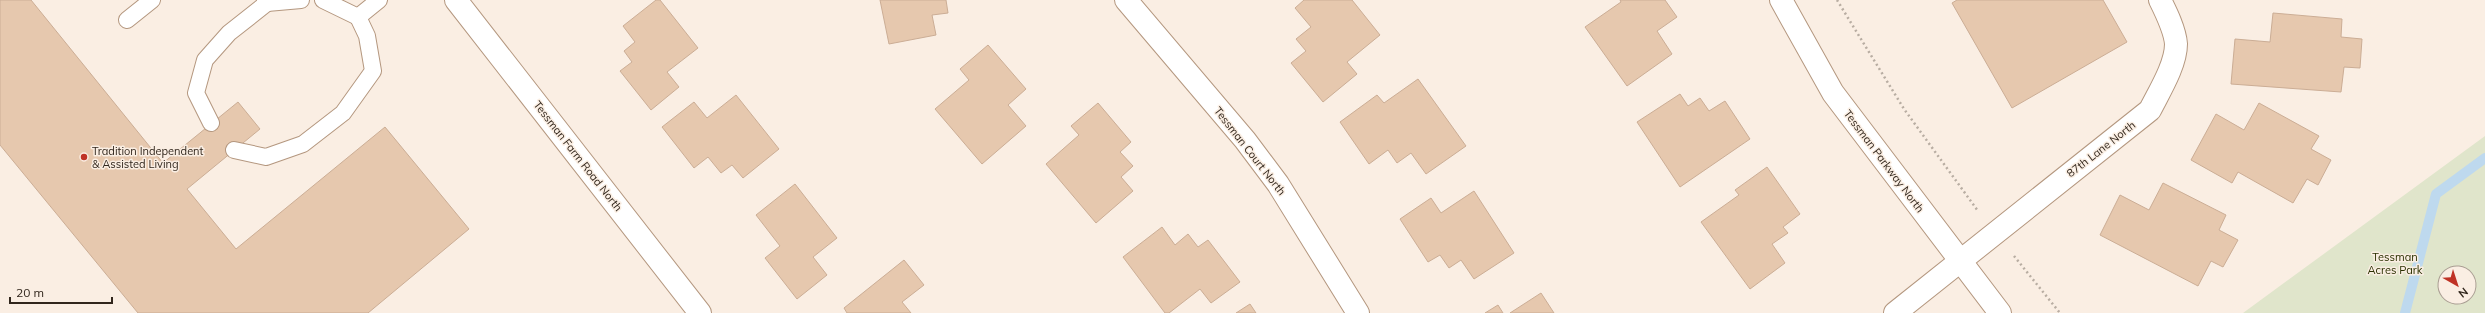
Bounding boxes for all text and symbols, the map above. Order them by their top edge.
street label: Tessman Farm Road North [531,98,625,214]
street label: Tessman Court North [1211,104,1289,198]
street label: Tessman Parkway North [1841,107,1927,215]
street label: 87th Lane North [2064,118,2138,180]
place label: Tradition Independent & Assisted Living [92,144,204,171]
marker: Tradition Independent & Assisted Living [79,152,89,162]
park label: Tessman Acres Park [2368,250,2423,277]
north arrow [2437,265,2477,305]
scale bar [10,279,112,305]
text: 20 m [16,285,44,300]
text: N [2456,285,2471,301]

